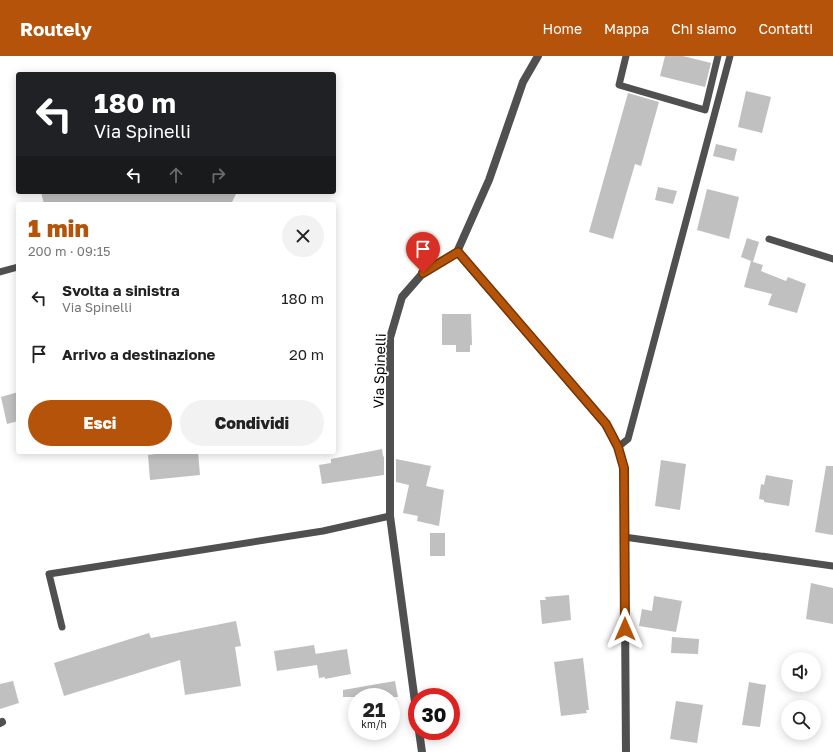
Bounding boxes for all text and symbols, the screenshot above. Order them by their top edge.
text: Routely [20,17,92,40]
text: Home [543,20,582,37]
text: Mappa [604,20,649,37]
text: Chi siamo [671,20,736,37]
text: Contatti [758,20,813,37]
text: 180 m [94,86,176,119]
icon: left [28,88,80,140]
text: Via Spinelli [94,120,191,142]
icon: left [123,164,145,186]
icon: ahead [165,164,187,186]
icon: right [207,164,229,186]
text: 1 min [28,213,89,242]
button: close [282,215,324,257]
pin [406,232,440,273]
icon: arrive [412,238,434,260]
text: 200 m · 09:15 [28,243,111,259]
text: Svolta a sinistra [62,281,180,299]
icon: left [28,287,50,309]
text: 180 m [281,289,324,307]
text: Via Spinelli [62,299,132,315]
street label: Via Spinelli [369,333,389,409]
icon: arrive [28,343,50,365]
text: Arrivo a destinazione [62,345,215,363]
text: 20 m [289,345,324,363]
button: Esci [28,400,172,446]
button: Condividi [180,400,324,446]
position arrow [604,608,646,650]
map controls [781,652,821,740]
button: sound [781,652,821,692]
speed limit sign: 30 [408,688,460,740]
text: 21 [363,697,385,721]
button: search [781,700,821,740]
text: km/h [361,718,387,730]

